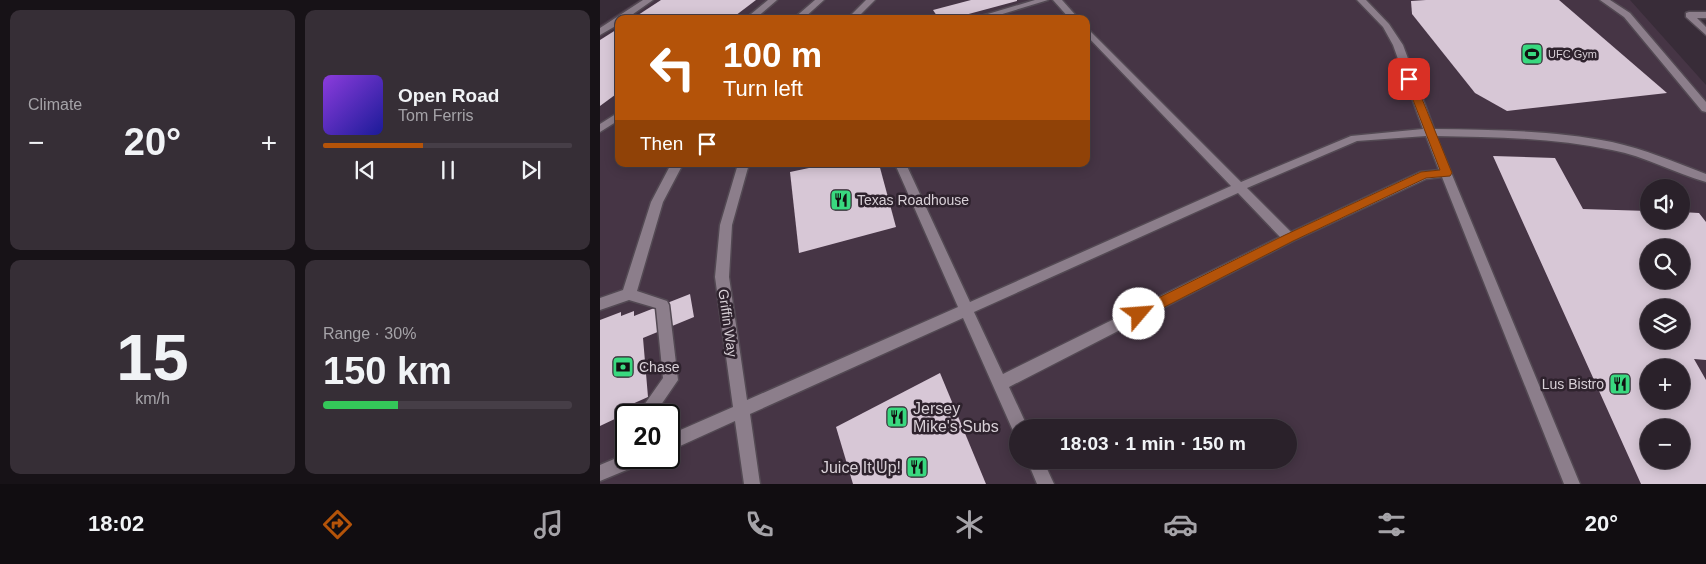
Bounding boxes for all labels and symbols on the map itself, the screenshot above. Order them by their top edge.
sports icon: UFC Gym [1520,42,1544,66]
place label: UFC Gym [1548,48,1597,60]
pin [1388,58,1430,100]
restaurant icon: Texas Roadhouse [829,188,853,212]
place label: Texas Roadhouse [857,192,969,208]
position arrow [1112,287,1164,339]
street label: Griffin Way [715,288,741,358]
bank icon: Chase [611,355,635,379]
place label: Chase [639,359,680,375]
restaurant icon: Lus Bistro [1608,372,1632,396]
place label: Lus Bistro [1542,376,1604,392]
place label: Jersey Mike's Subs [913,400,999,435]
speed limit sign: 20 [615,404,680,469]
restaurant icon: Jersey Mike's Subs [885,405,909,429]
restaurant icon: Juice It Up! [905,455,929,479]
place label: Juice It Up! [821,459,901,476]

